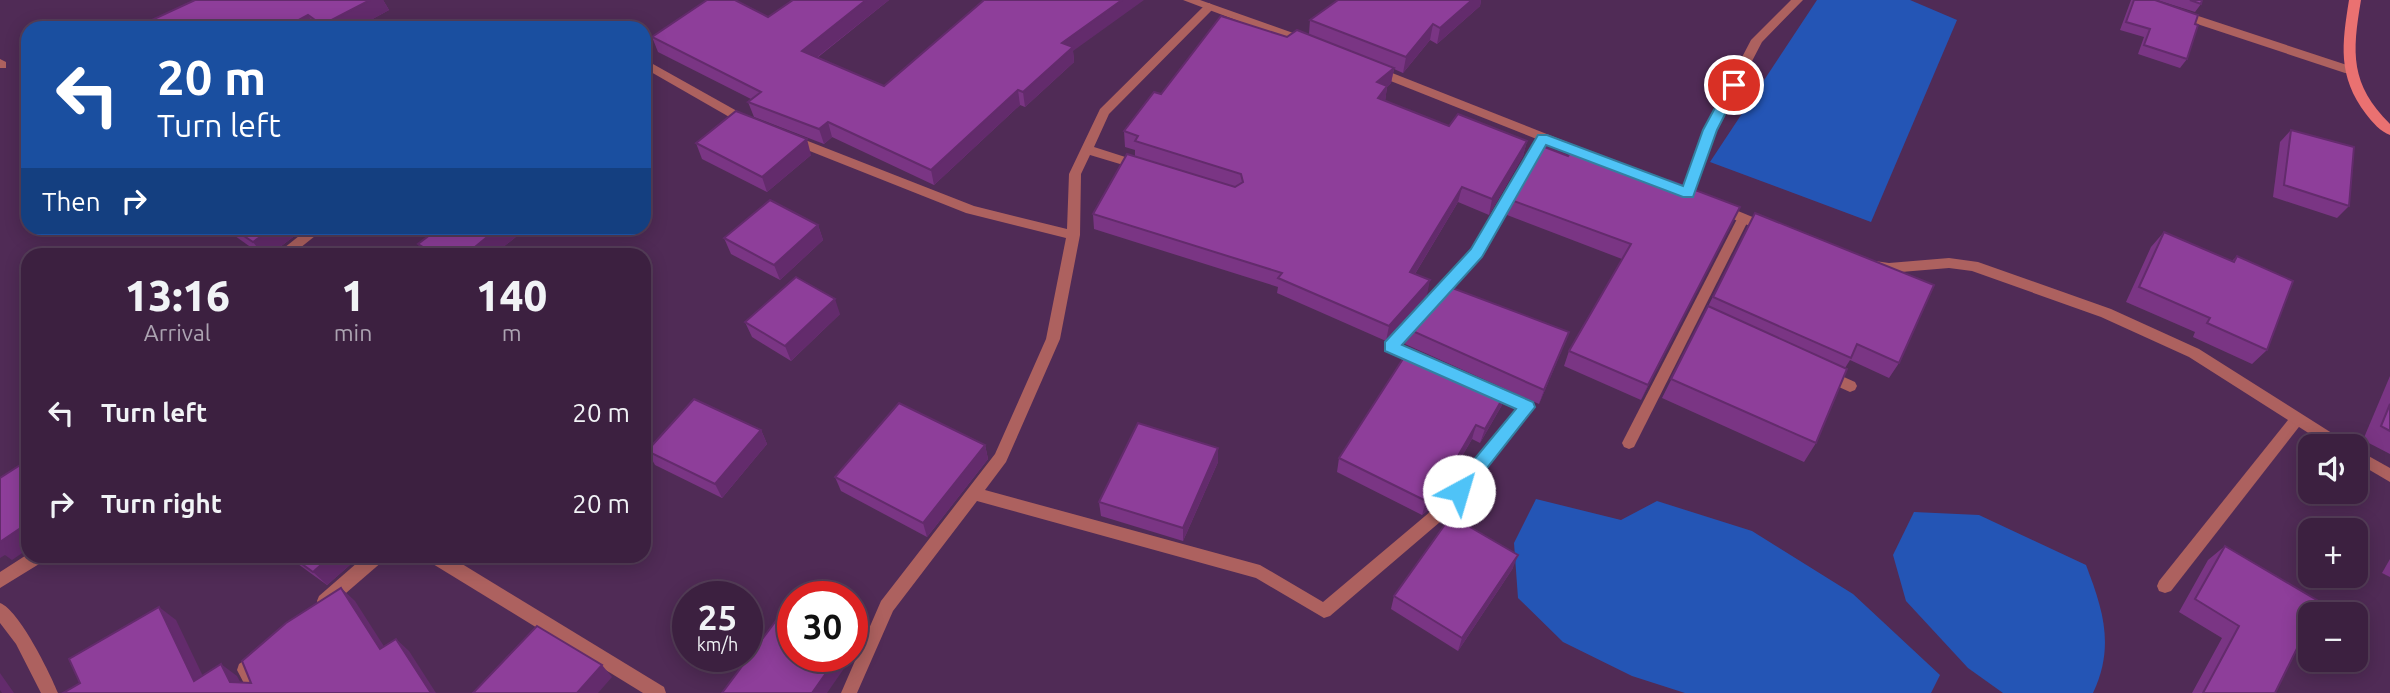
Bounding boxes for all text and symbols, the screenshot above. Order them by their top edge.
icon: left [42,49,133,140]
text: 20 m [157,49,266,104]
pin [1704,55,1764,115]
icon: arrive [1715,66,1753,104]
text: Turn left [157,107,281,143]
icon: right [115,182,153,220]
text: Then [42,187,101,216]
text: 13:16 [125,272,230,319]
text: 1 [341,272,365,319]
text: 140 [476,272,547,319]
text: Arrival [144,320,211,345]
text: min [334,320,372,345]
text: m [502,320,522,345]
icon: left [42,394,80,432]
text: Turn left [101,398,207,427]
text: 20 m [572,398,630,427]
map controls [2298,434,2368,672]
button: sound [2298,434,2368,504]
position arrow [1422,454,1496,528]
icon: right [42,485,80,523]
text: Turn right [101,489,222,518]
text: 20 m [572,489,630,518]
button: + [2298,518,2368,588]
speed limit sign: 30 [777,581,868,672]
text: 25 [698,597,737,637]
button: − [2298,602,2368,672]
text: km/h [697,634,738,654]

